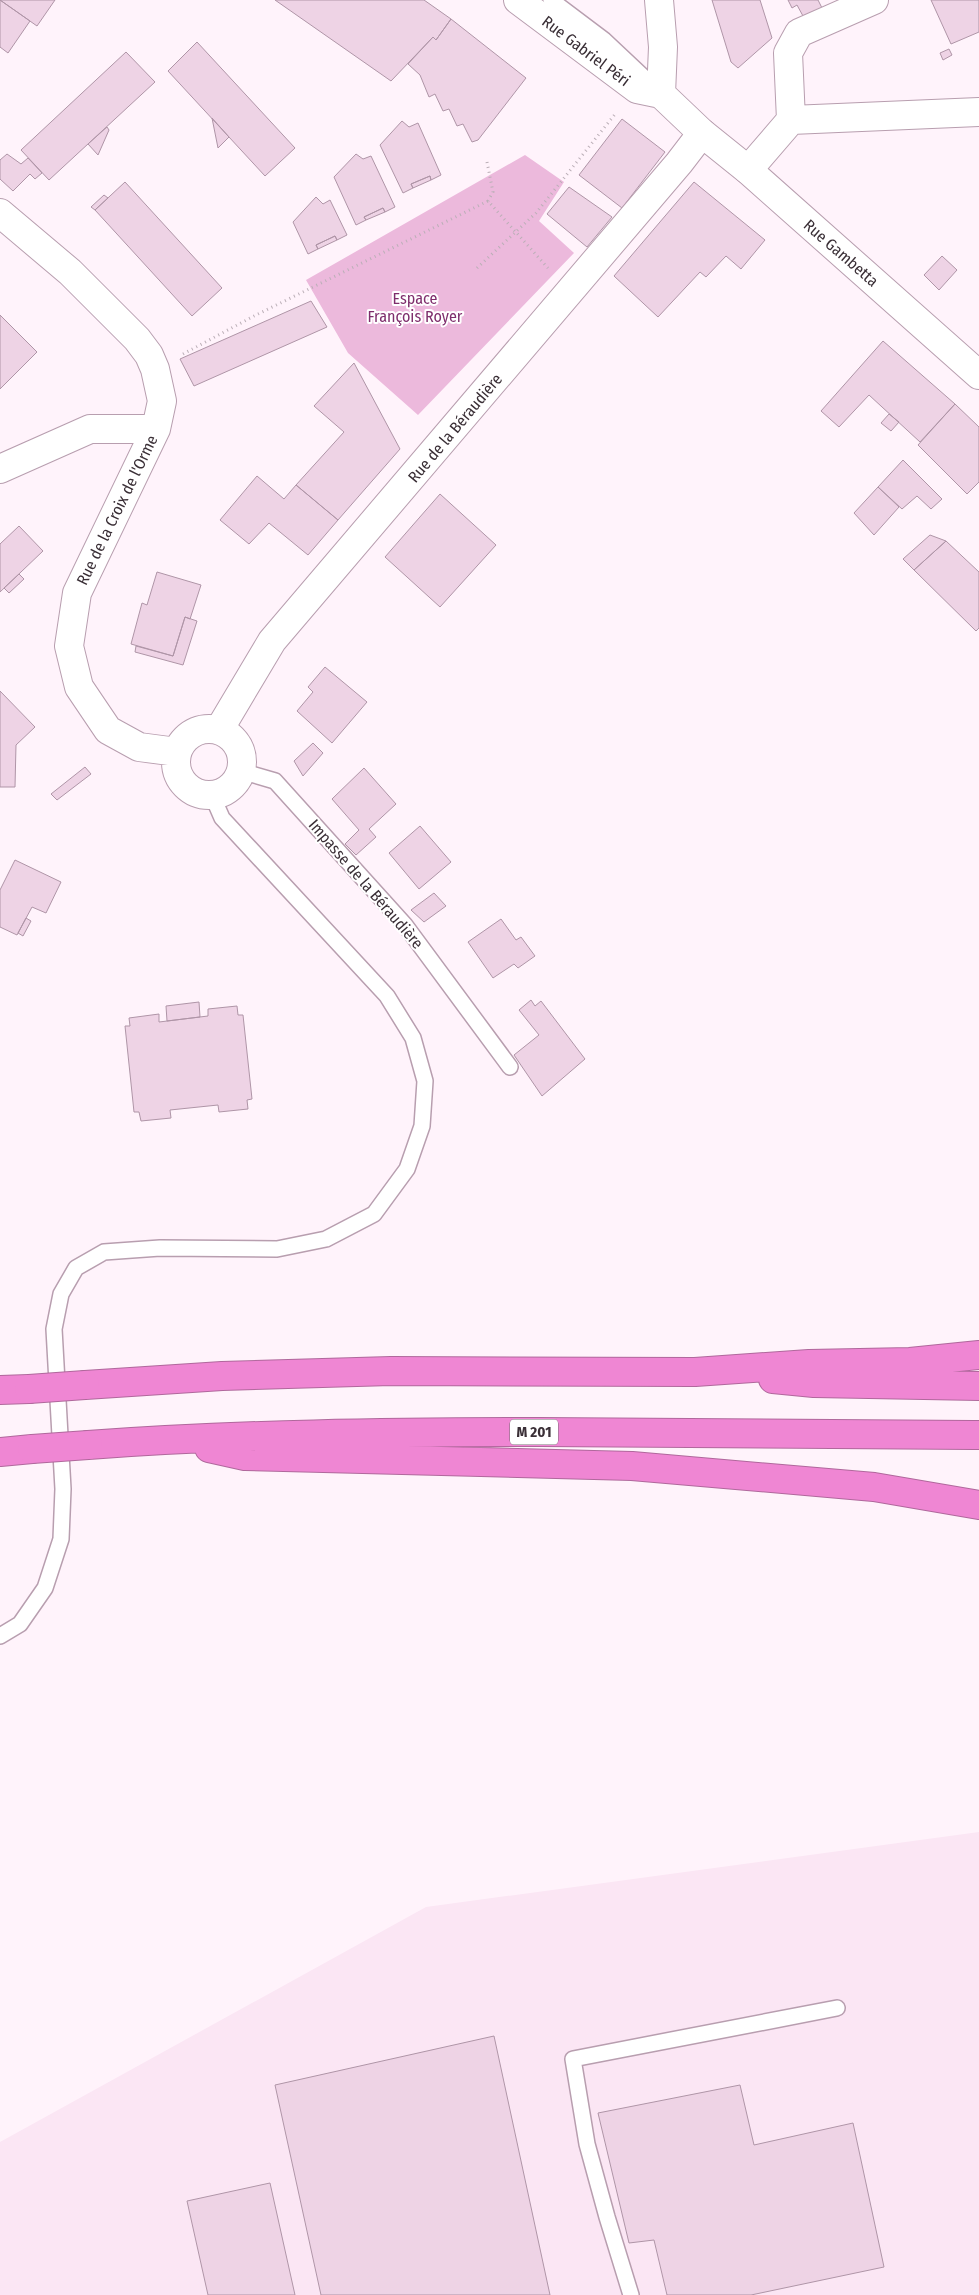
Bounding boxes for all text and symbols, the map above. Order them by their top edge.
street label: Rue Gabriel Péri [538,12,634,90]
street label: Rue Gambetta [800,215,882,291]
park label: Espace François Royer [368,289,463,326]
street label: Rue de la Béraudière [404,370,506,486]
street label: Rue de la Croix de l'Orme [72,432,162,588]
street label: Impasse de la Béraudière [305,815,427,953]
road number: M 201 [510,1420,558,1444]

